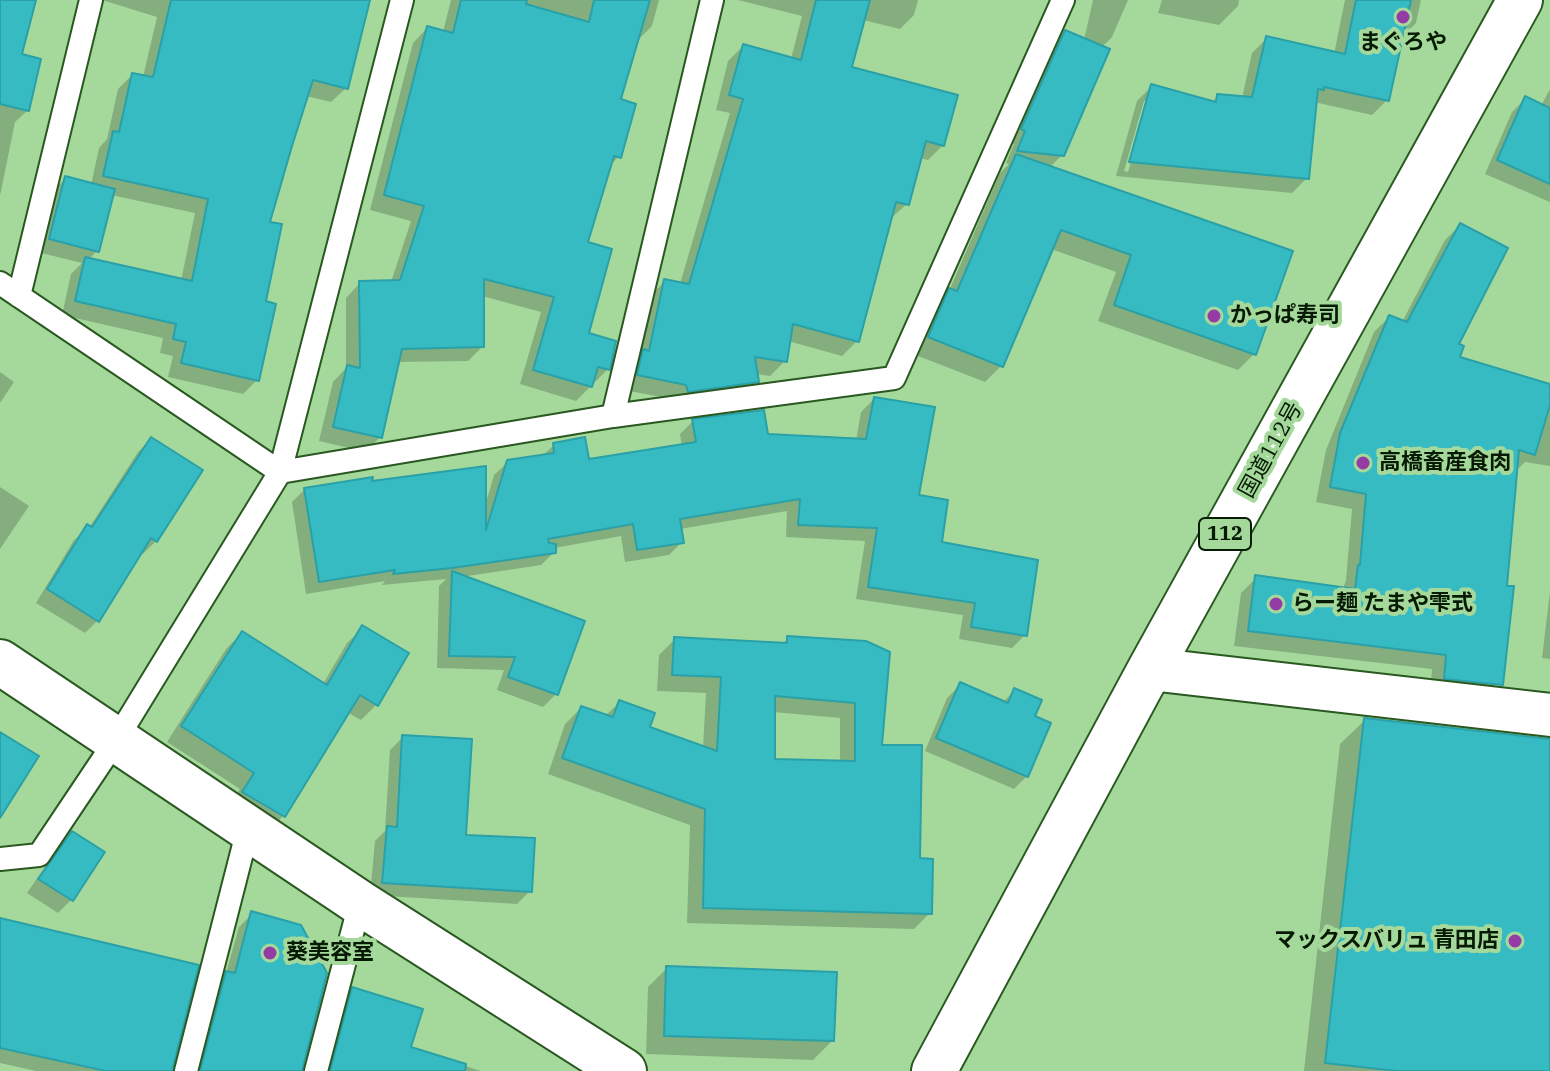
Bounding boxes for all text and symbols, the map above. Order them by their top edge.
marker: まぐろや [1394,8,1412,26]
place label: まぐろや [1359,30,1447,56]
place label: かっぱ寿司 [1230,303,1340,329]
marker: かっぱ寿司 [1205,307,1223,325]
street label: 国道112号 [1234,397,1308,503]
place label: 高橋畜産食肉 [1379,450,1511,476]
marker: 高橋畜産食肉 [1354,454,1372,472]
road number: 112 [1199,518,1251,550]
place label: らー麺 たまや雫式 [1292,591,1473,617]
marker: らー麺 たまや雫式 [1267,595,1285,613]
place label: マックスバリュ 青田店 [1274,928,1499,954]
marker: マックスバリュ 青田店 [1506,932,1524,950]
place label: 葵美容室 [286,940,374,966]
marker: 葵美容室 [261,944,279,962]

